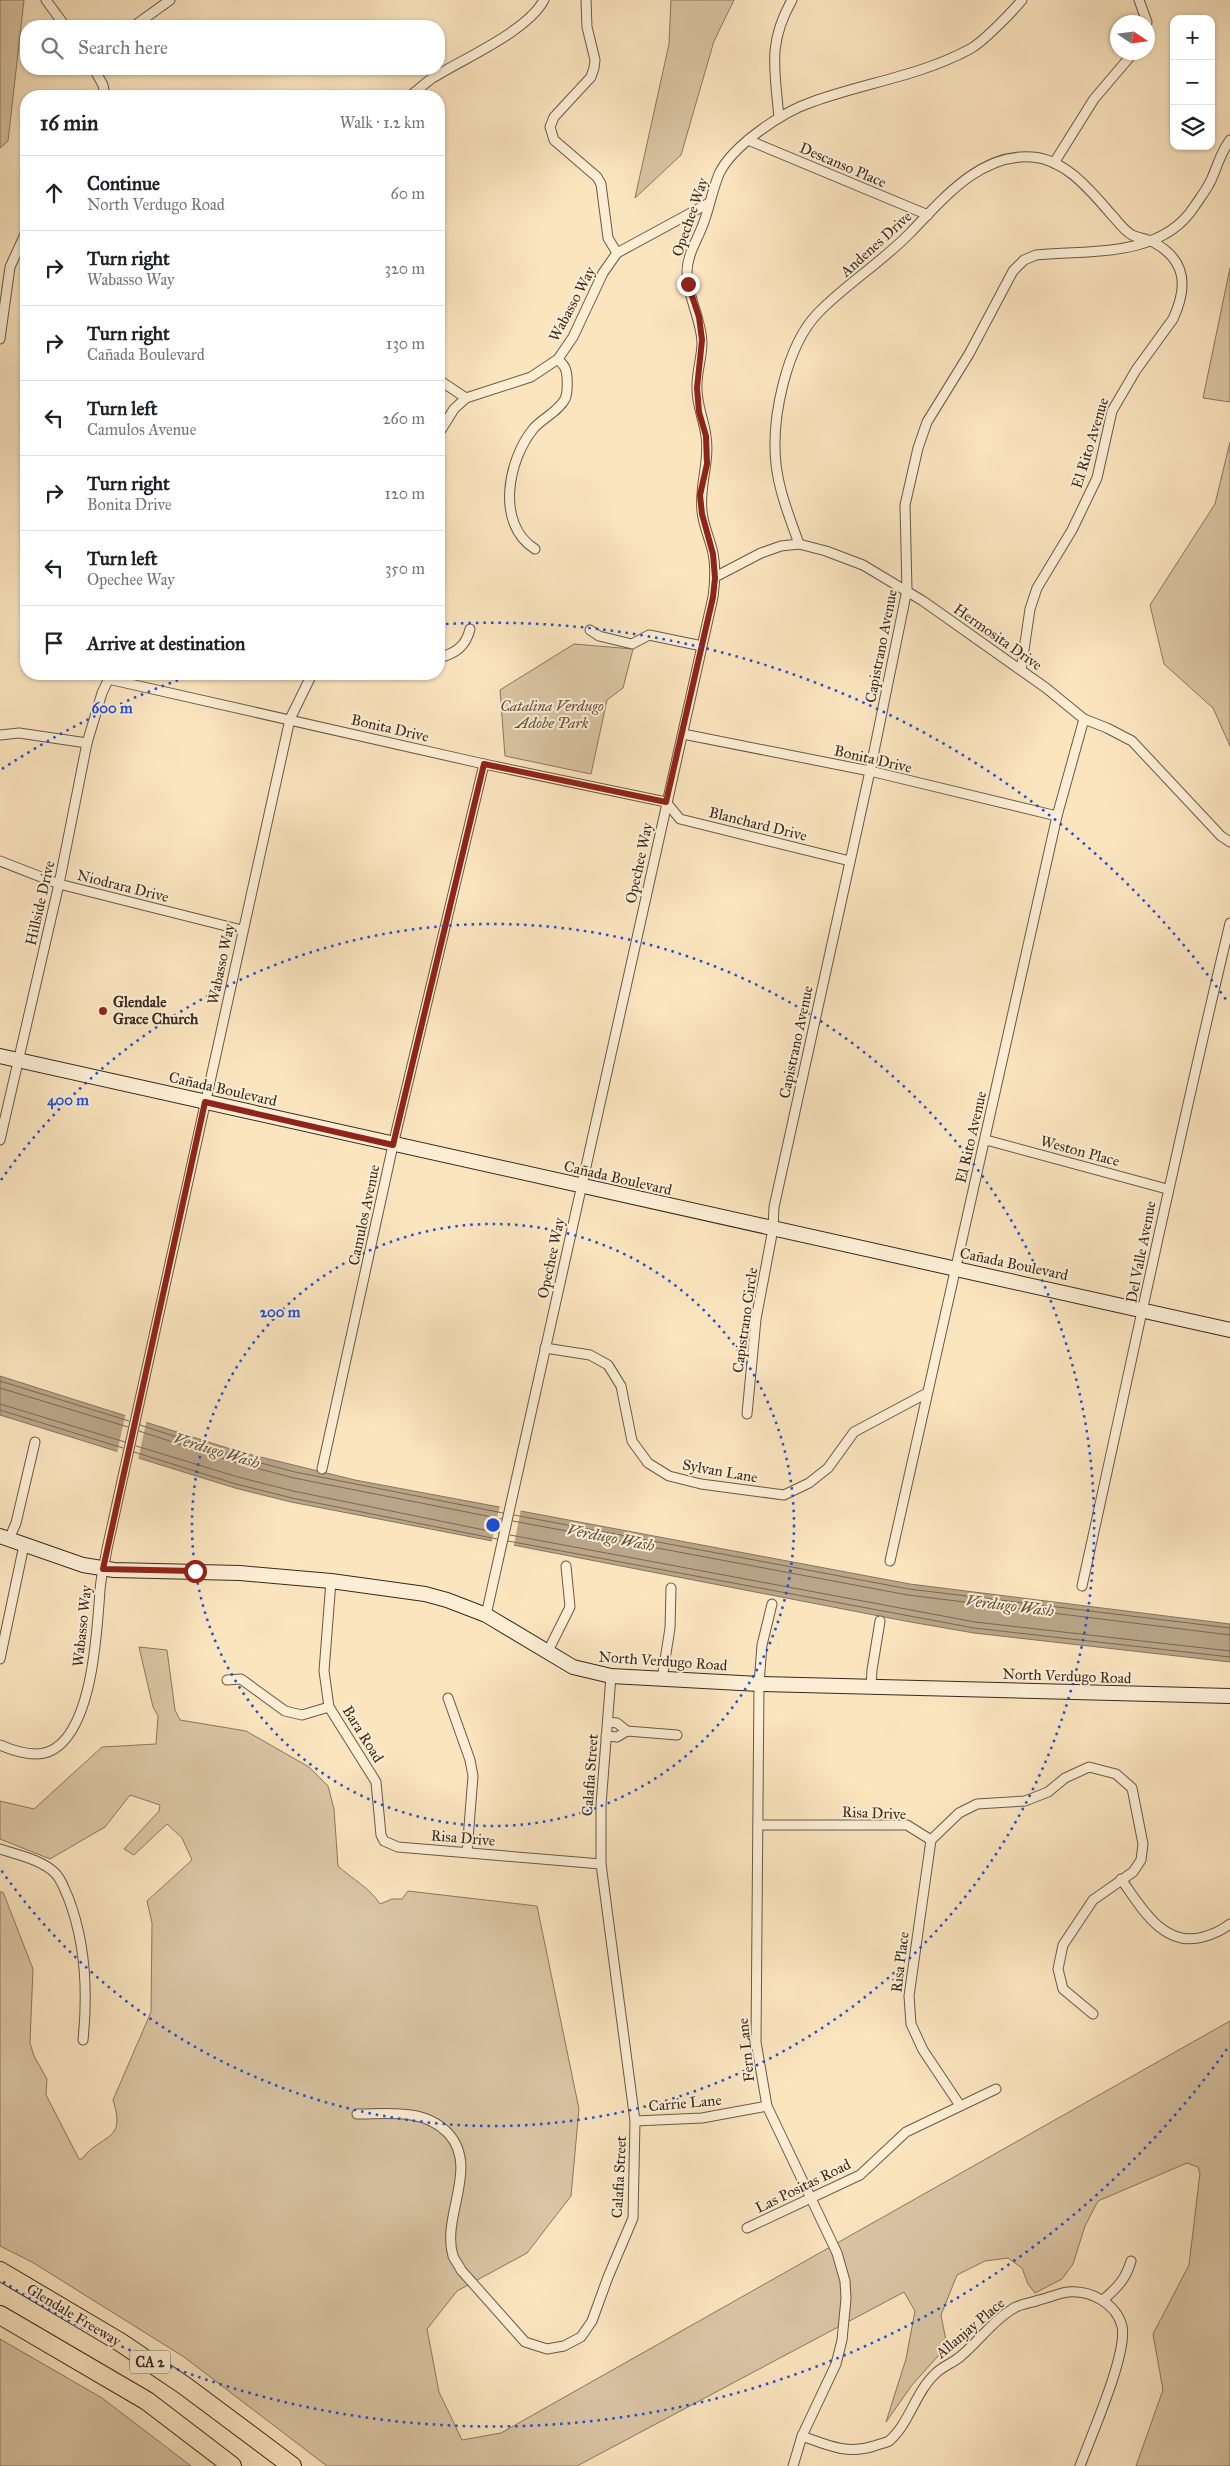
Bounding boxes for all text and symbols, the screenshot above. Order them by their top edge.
north arrow [1110,15,1155,60]
map controls [1170,15,1215,150]
button: + [1170,15,1215,60]
search box [20,20,445,75]
icon: search [38,34,66,62]
text: Search here [78,36,168,59]
button: − [1170,60,1215,105]
button: layers [1170,105,1215,150]
text: 16 min [40,110,98,136]
text: Walk · 1.2 km [340,113,425,132]
street label: Descanso Place [797,139,889,191]
text: Continue [87,172,160,195]
street label: Opechee Way [668,174,712,259]
icon: ahead [40,179,68,207]
text: 60 m [391,184,425,203]
text: North Verdugo Road [87,195,225,214]
street label: Andenes Drive [836,207,915,281]
text: Turn right [87,247,170,270]
icon: right [40,254,68,282]
text: 320 m [385,259,425,278]
street label: Wabasso Way [545,263,600,344]
text: Wabasso Way [87,270,174,289]
route end [677,273,700,296]
text: Turn right [87,322,170,345]
icon: right [40,329,68,357]
text: 130 m [386,334,425,353]
text: Cañada Boulevard [87,345,205,364]
street label: El Rito Avenue [1068,395,1112,491]
text: Turn left [87,397,157,420]
icon: left [40,404,68,432]
text: 260 m [383,409,425,428]
text: Camulos Avenue [87,420,196,439]
text: Turn right [87,472,170,495]
icon: right [40,479,68,507]
text: 120 m [385,484,425,503]
text: Bonita Drive [87,495,172,514]
text: Turn left [87,547,157,570]
icon: left [40,554,68,582]
text: 350 m [385,559,425,578]
text: Opechee Way [87,570,175,589]
street label: Capistrano Avenue [861,588,901,704]
street label: Hermosita Drive [950,600,1046,674]
icon: arrive [40,629,68,657]
text: Arrive at destination [87,632,245,655]
park label: Catalina Verdugo Adobe Park [500,697,604,732]
text: 600 m [92,699,133,717]
street label: Bonita Drive [349,710,431,746]
street label: Bonita Drive [832,741,914,777]
street label: Blanchard Drive [707,803,809,845]
street label: Opechee Way [622,820,657,905]
street label: Hillside Drive [22,859,58,947]
street label: Niodrara Drive [75,866,171,906]
street label: Wabasso Way [204,921,239,1006]
street label: Capistrano Avenue [775,984,817,1100]
place label: Glendale Grace Church [113,993,199,1028]
marker: Glendale Grace Church [97,1005,109,1017]
street label: Cañada Boulevard [167,1068,279,1110]
street label: El Rito Avenue [952,1089,990,1185]
text: 400 m [47,1091,89,1110]
street label: Weston Place [1038,1132,1122,1170]
street label: Cañada Boulevard [562,1157,674,1199]
street label: Camulos Avenue [345,1163,383,1267]
street label: Del Valle Avenue [1122,1199,1160,1305]
street label: Opechee Way [534,1215,569,1300]
street label: Cañada Boulevard [958,1244,1070,1284]
street label: Capistrano Circle [729,1266,761,1374]
text: 200 m [260,1303,301,1321]
water label: Verdugo Wash [172,1428,262,1473]
street label: Sylvan Lane [681,1456,759,1486]
centre of rings [484,1516,502,1534]
water label: Verdugo Wash [566,1520,656,1555]
route start [184,1560,207,1583]
street label: Wabasso Way [69,1583,95,1668]
water label: Verdugo Wash [965,1591,1055,1620]
street label: North Verdugo Road [598,1648,729,1675]
street label: North Verdugo Road [1002,1665,1132,1687]
street label: Bara Road [339,1702,388,1766]
street label: Calafia Street [578,1733,602,1817]
street label: Risa Drive [842,1803,906,1823]
street label: Risa Drive [430,1826,496,1850]
street label: Risa Place [887,1930,913,1994]
street label: Fern Lane [734,2017,758,2083]
street label: Carrie Lane [648,2091,722,2115]
street label: Calafia Street [608,2135,630,2219]
street label: Las Positas Road [752,2155,854,2217]
street label: Glendale Freeway [23,2280,125,2351]
street label: Allanjay Place [931,2294,1008,2363]
road number: CA 2 [130,2350,170,2374]

